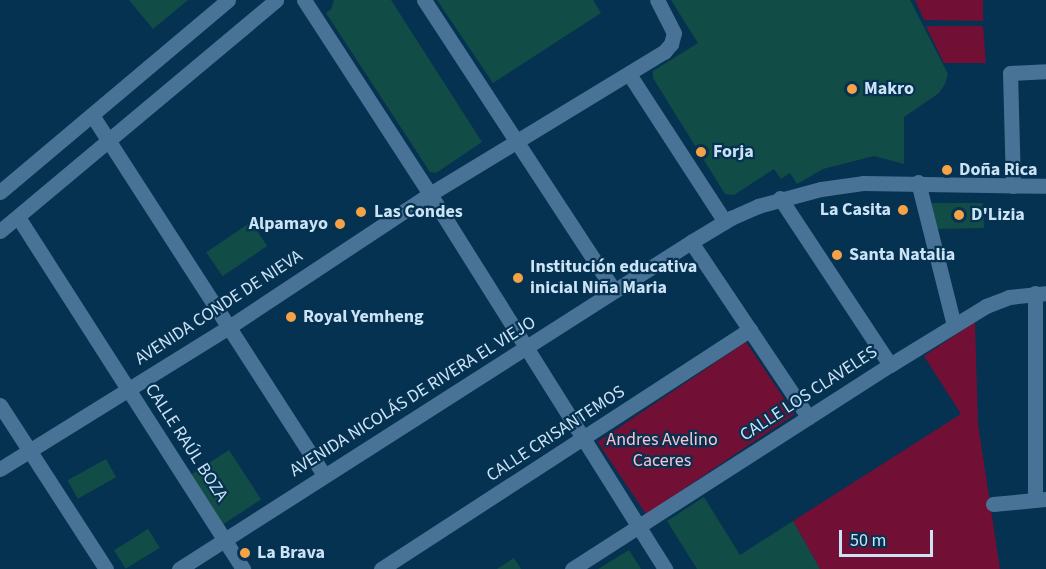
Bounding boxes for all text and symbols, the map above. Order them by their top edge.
place label: Makro [864,78,914,100]
marker: Makro [845,82,859,96]
place label: Forja [713,141,754,163]
marker: Forja [694,145,708,159]
place label: Doña Rica [959,159,1038,181]
marker: Doña Rica [940,163,954,177]
place label: La Casita [820,199,891,221]
place label: Las Condes [374,201,463,223]
marker: Las Condes [352,203,370,221]
marker: La Casita [896,203,910,217]
place label: D'Lizia [971,204,1025,226]
marker: D'Lizia [952,208,966,222]
place label: Alpamayo [249,213,328,235]
marker: Alpamayo [333,217,347,231]
place label: Santa Natalia [849,244,955,266]
street label: AVENIDA CONDE DE NIEVA [131,246,307,370]
marker: Santa Natalia [830,248,844,262]
place label: Institución educativa inicial Niña Maria [530,257,697,300]
marker: Institución educativa inicial Niña Maria [511,271,525,285]
place label: Royal Yemheng [303,306,424,328]
marker: Royal Yemheng [284,310,298,324]
street label: AVENIDA NICOLÁS DE RIVERA EL VIEJO [286,312,540,482]
street label: CALLE LOS CLAVELES [736,342,882,446]
street label: CALLE RAÚL BOZA [140,380,232,506]
street label: CALLE CRISANTEMOS [483,381,629,487]
park label: Andres Avelino Caceres [606,430,718,472]
scale bar [842,518,936,556]
text: 50 m [850,528,886,553]
place label: La Brava [257,542,325,564]
marker: La Brava [238,546,252,560]

